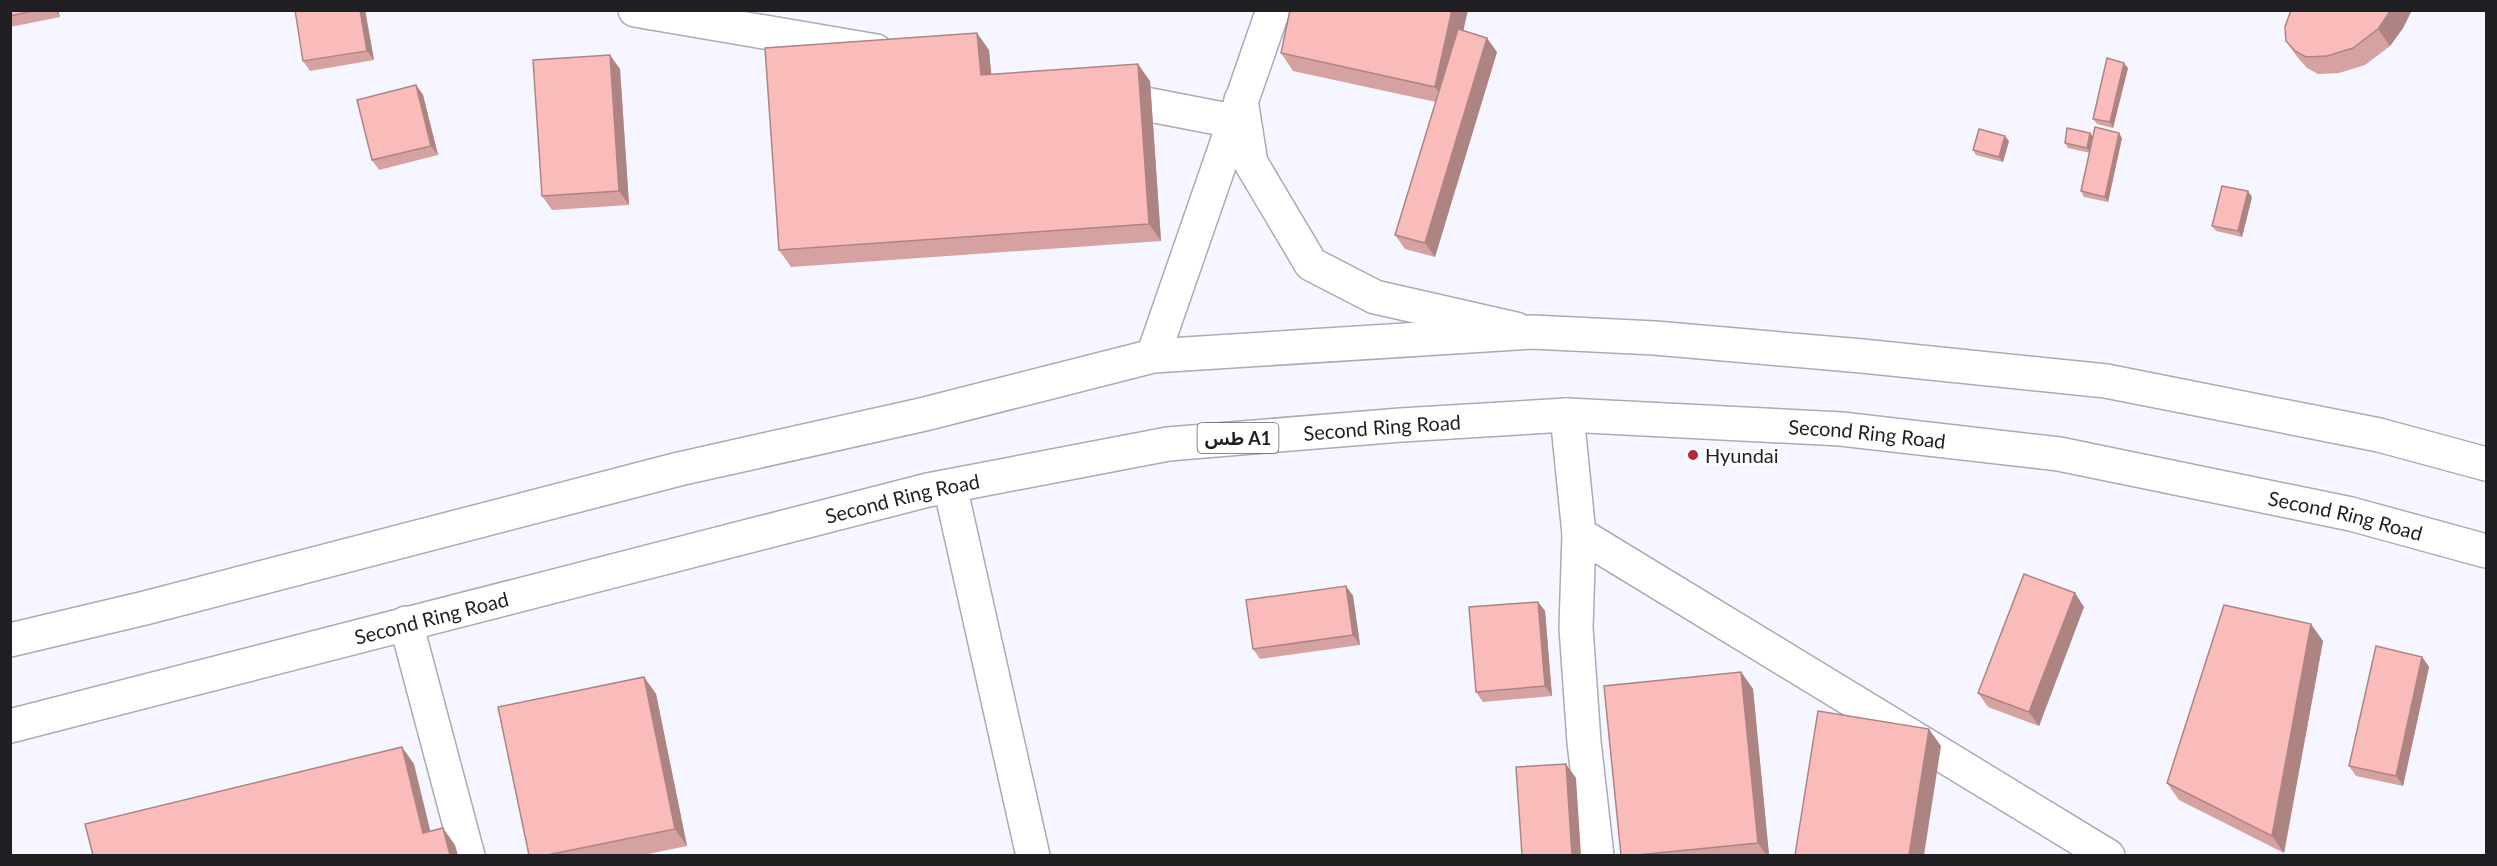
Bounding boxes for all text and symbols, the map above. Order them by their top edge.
street label: Second Ring Road [1302,409,1462,445]
street label: Second Ring Road [1788,414,1947,453]
road number: طس A1 [1198,423,1278,453]
place label: Hyundai [1705,443,1779,467]
marker: Hyundai [1686,448,1700,462]
street label: Second Ring Road [823,468,981,528]
street label: Second Ring Road [2266,485,2425,545]
street label: Second Ring Road [352,586,511,649]

